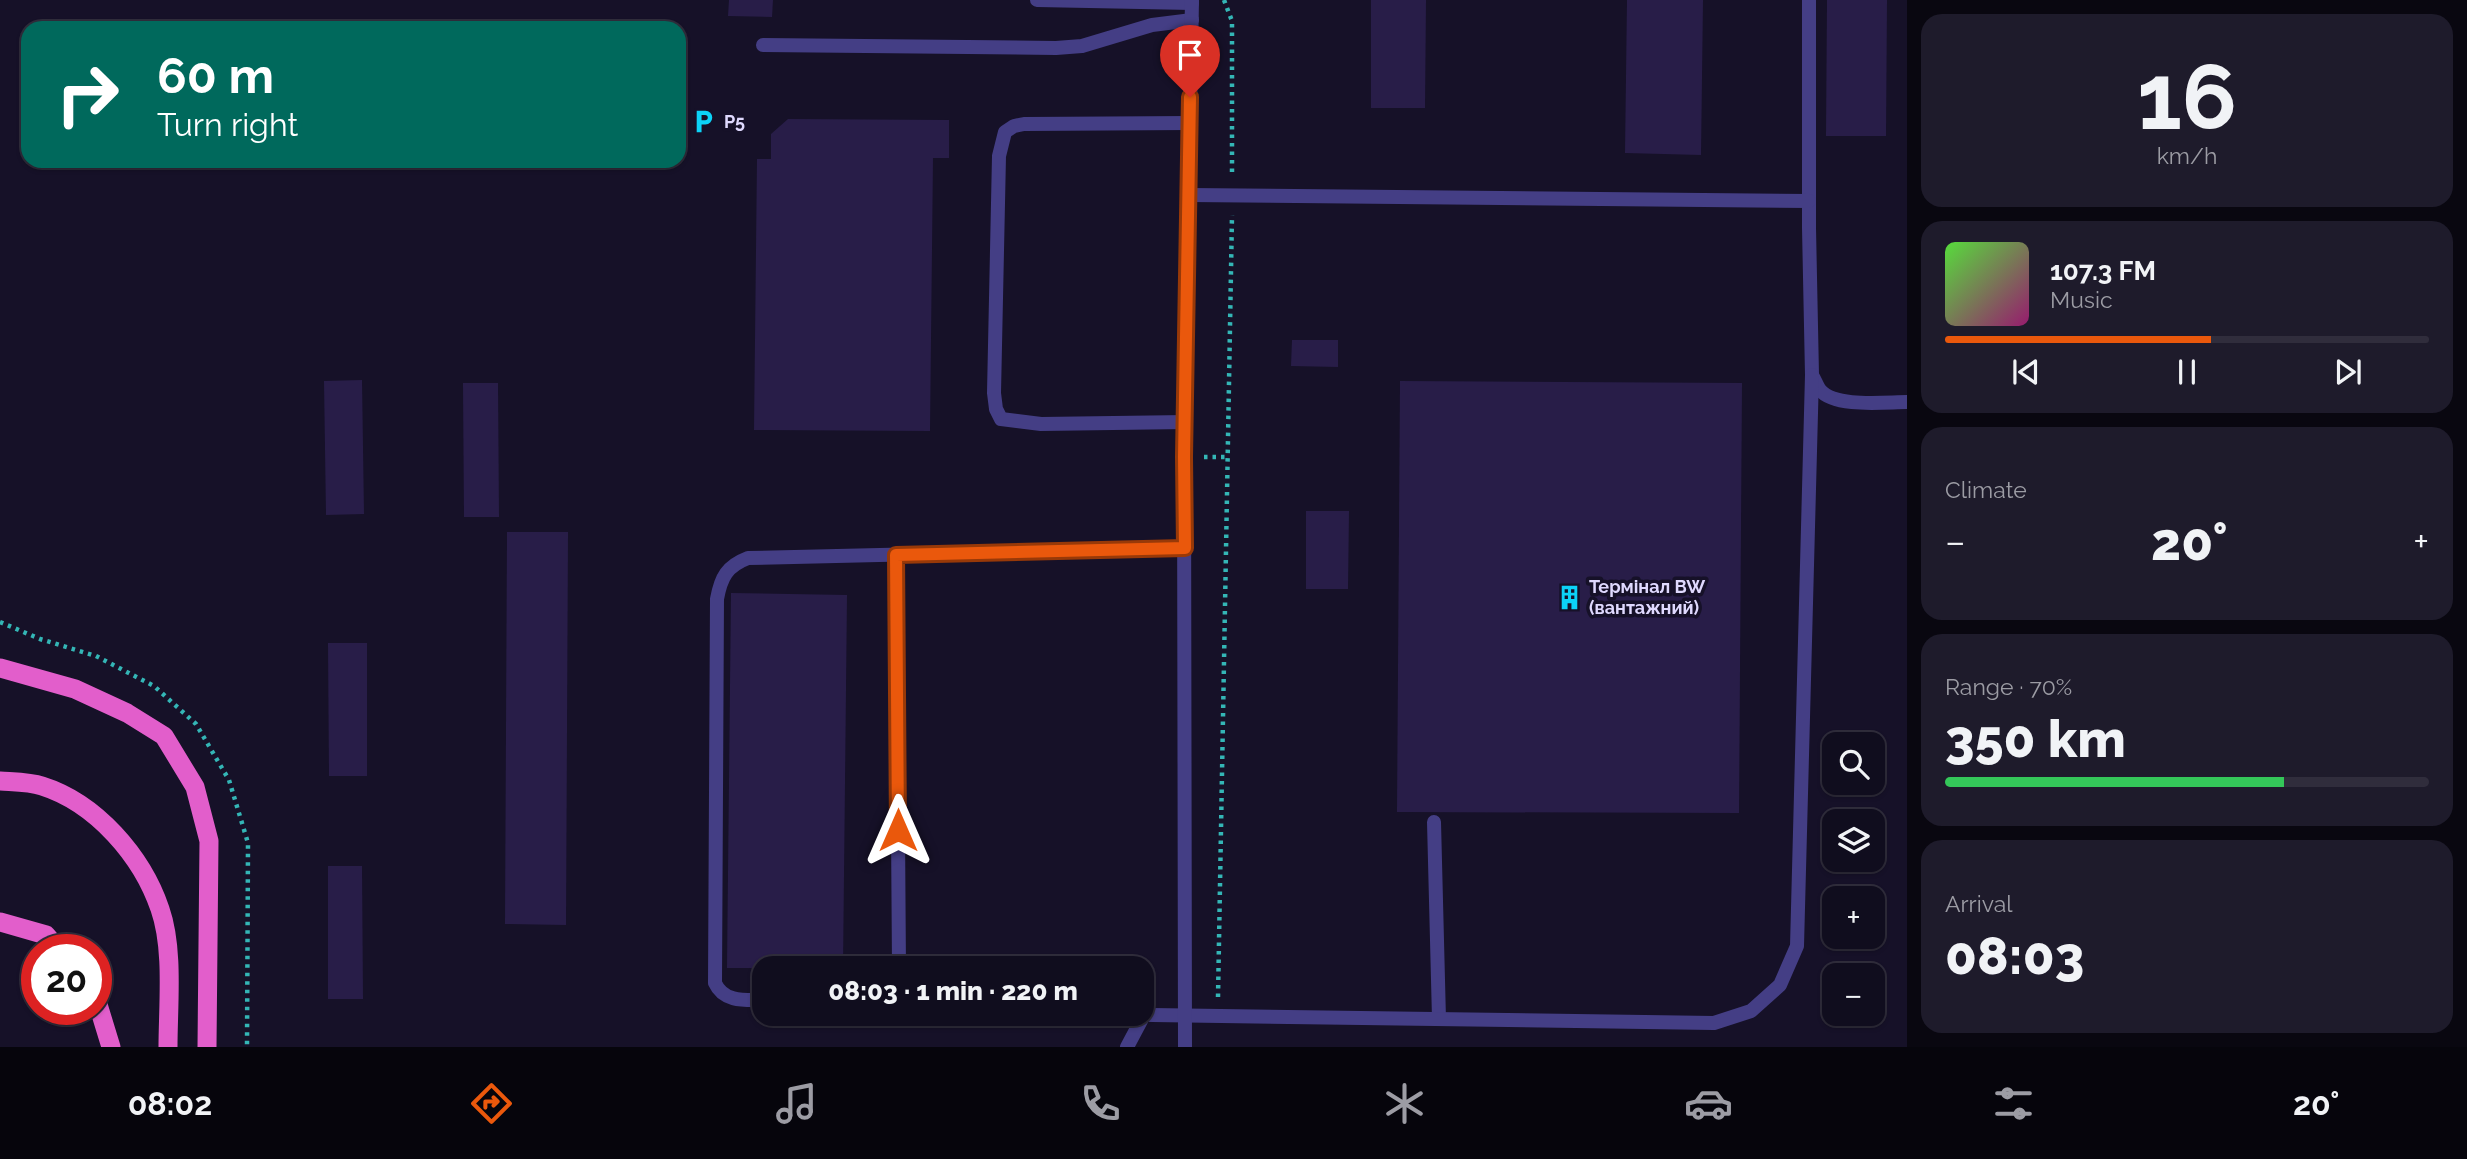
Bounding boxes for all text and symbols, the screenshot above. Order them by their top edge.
pin [1160,25,1220,97]
icon: arrive [1171,36,1209,74]
text: 16 [2137,43,2237,150]
text: 60 m [157,47,274,104]
icon: right [42,49,133,140]
text: Turn right [157,106,298,143]
parking icon: P5 [690,108,718,136]
place label: P5 [724,111,745,132]
text: km/h [2157,142,2217,169]
text: 107.3 FM [2050,256,2156,286]
text: Music [2050,286,2113,313]
icon: previous [2007,353,2045,391]
icon: pause [2168,353,2206,391]
icon: next [2329,353,2367,391]
text: Climate [1945,476,2027,503]
text: 20° [2151,511,2228,572]
text: − [1945,519,1965,564]
text: + [2413,519,2429,564]
place label: Термінал BW (вантажний) [1589,576,1705,618]
building icon: Термінал BW (вантажний) [1555,583,1583,611]
text: Range · 70% [1945,673,2072,700]
text: 350 km [1945,708,2126,769]
map controls [1822,732,1885,1026]
button: search [1822,732,1885,795]
position arrow [861,793,935,867]
button: layers [1822,809,1885,872]
button: + [1822,886,1885,949]
text: Arrival [1945,890,2012,917]
text: 08:03 [1945,925,2084,986]
speed limit sign: 20 [21,934,112,1025]
button: − [1822,963,1885,1026]
text: 08:03 · 1 min · 220 m [828,976,1078,1006]
icon: directions [467,1079,516,1128]
icon: music [772,1079,821,1128]
icon: phone [1076,1079,1125,1128]
icon: climate [1380,1079,1429,1128]
icon: car [1684,1079,1733,1128]
icon: filters [1989,1079,2038,1128]
text: 08:02 [128,1085,212,1122]
text: 20° [2293,1085,2339,1122]

